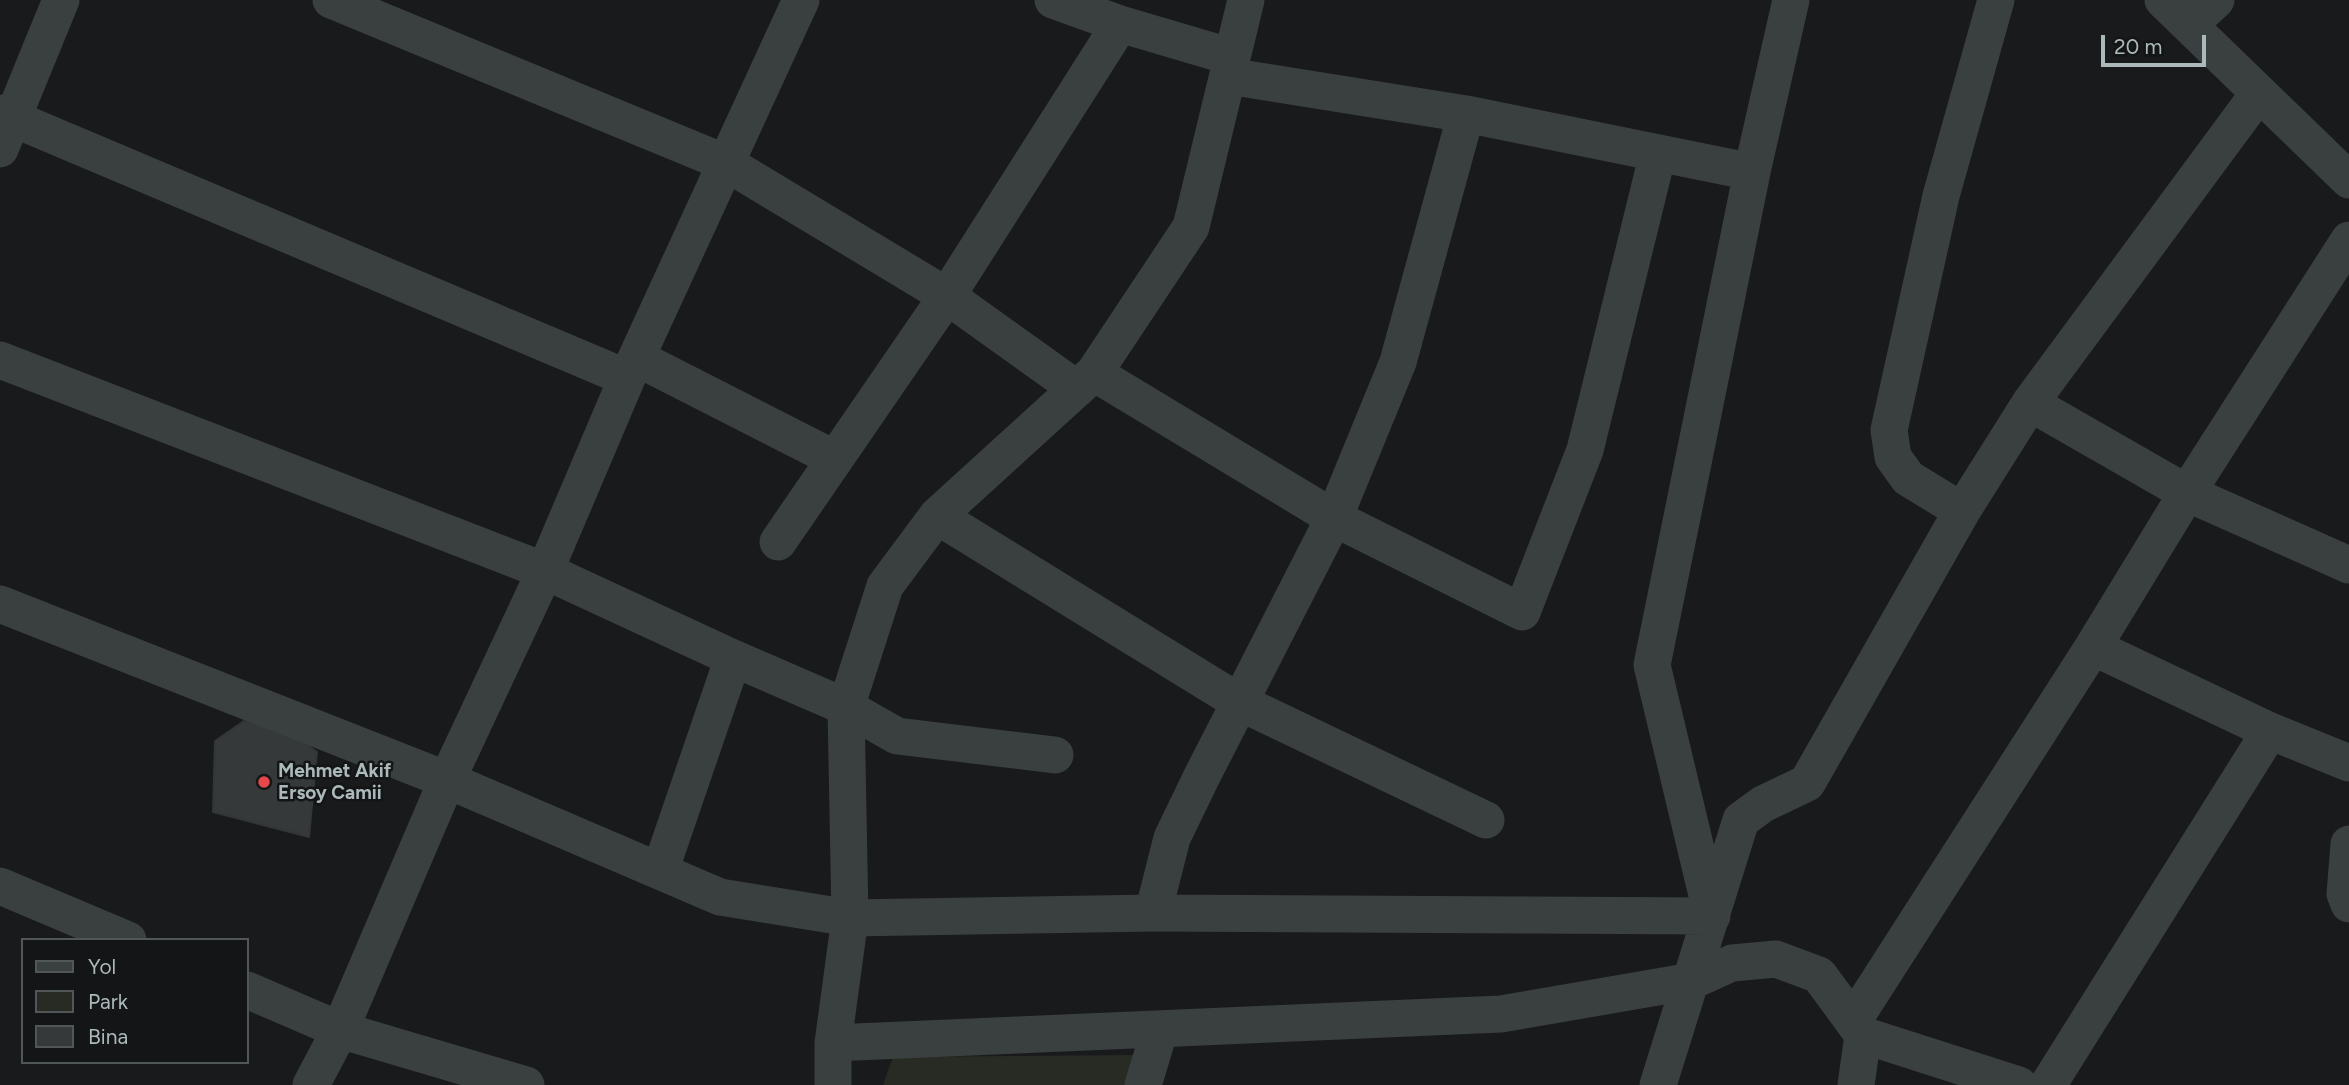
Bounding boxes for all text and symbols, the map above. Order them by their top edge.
scale bar [2104,21,2209,65]
text: 20 m [2114,34,2162,59]
place label: Mehmet Akif Ersoy Camii [278,760,391,804]
marker: Mehmet Akif Ersoy Camii [256,774,272,790]
legend [21,938,248,1064]
text: Yol [88,954,116,979]
text: Park [88,989,128,1014]
text: Bina [88,1024,128,1049]

